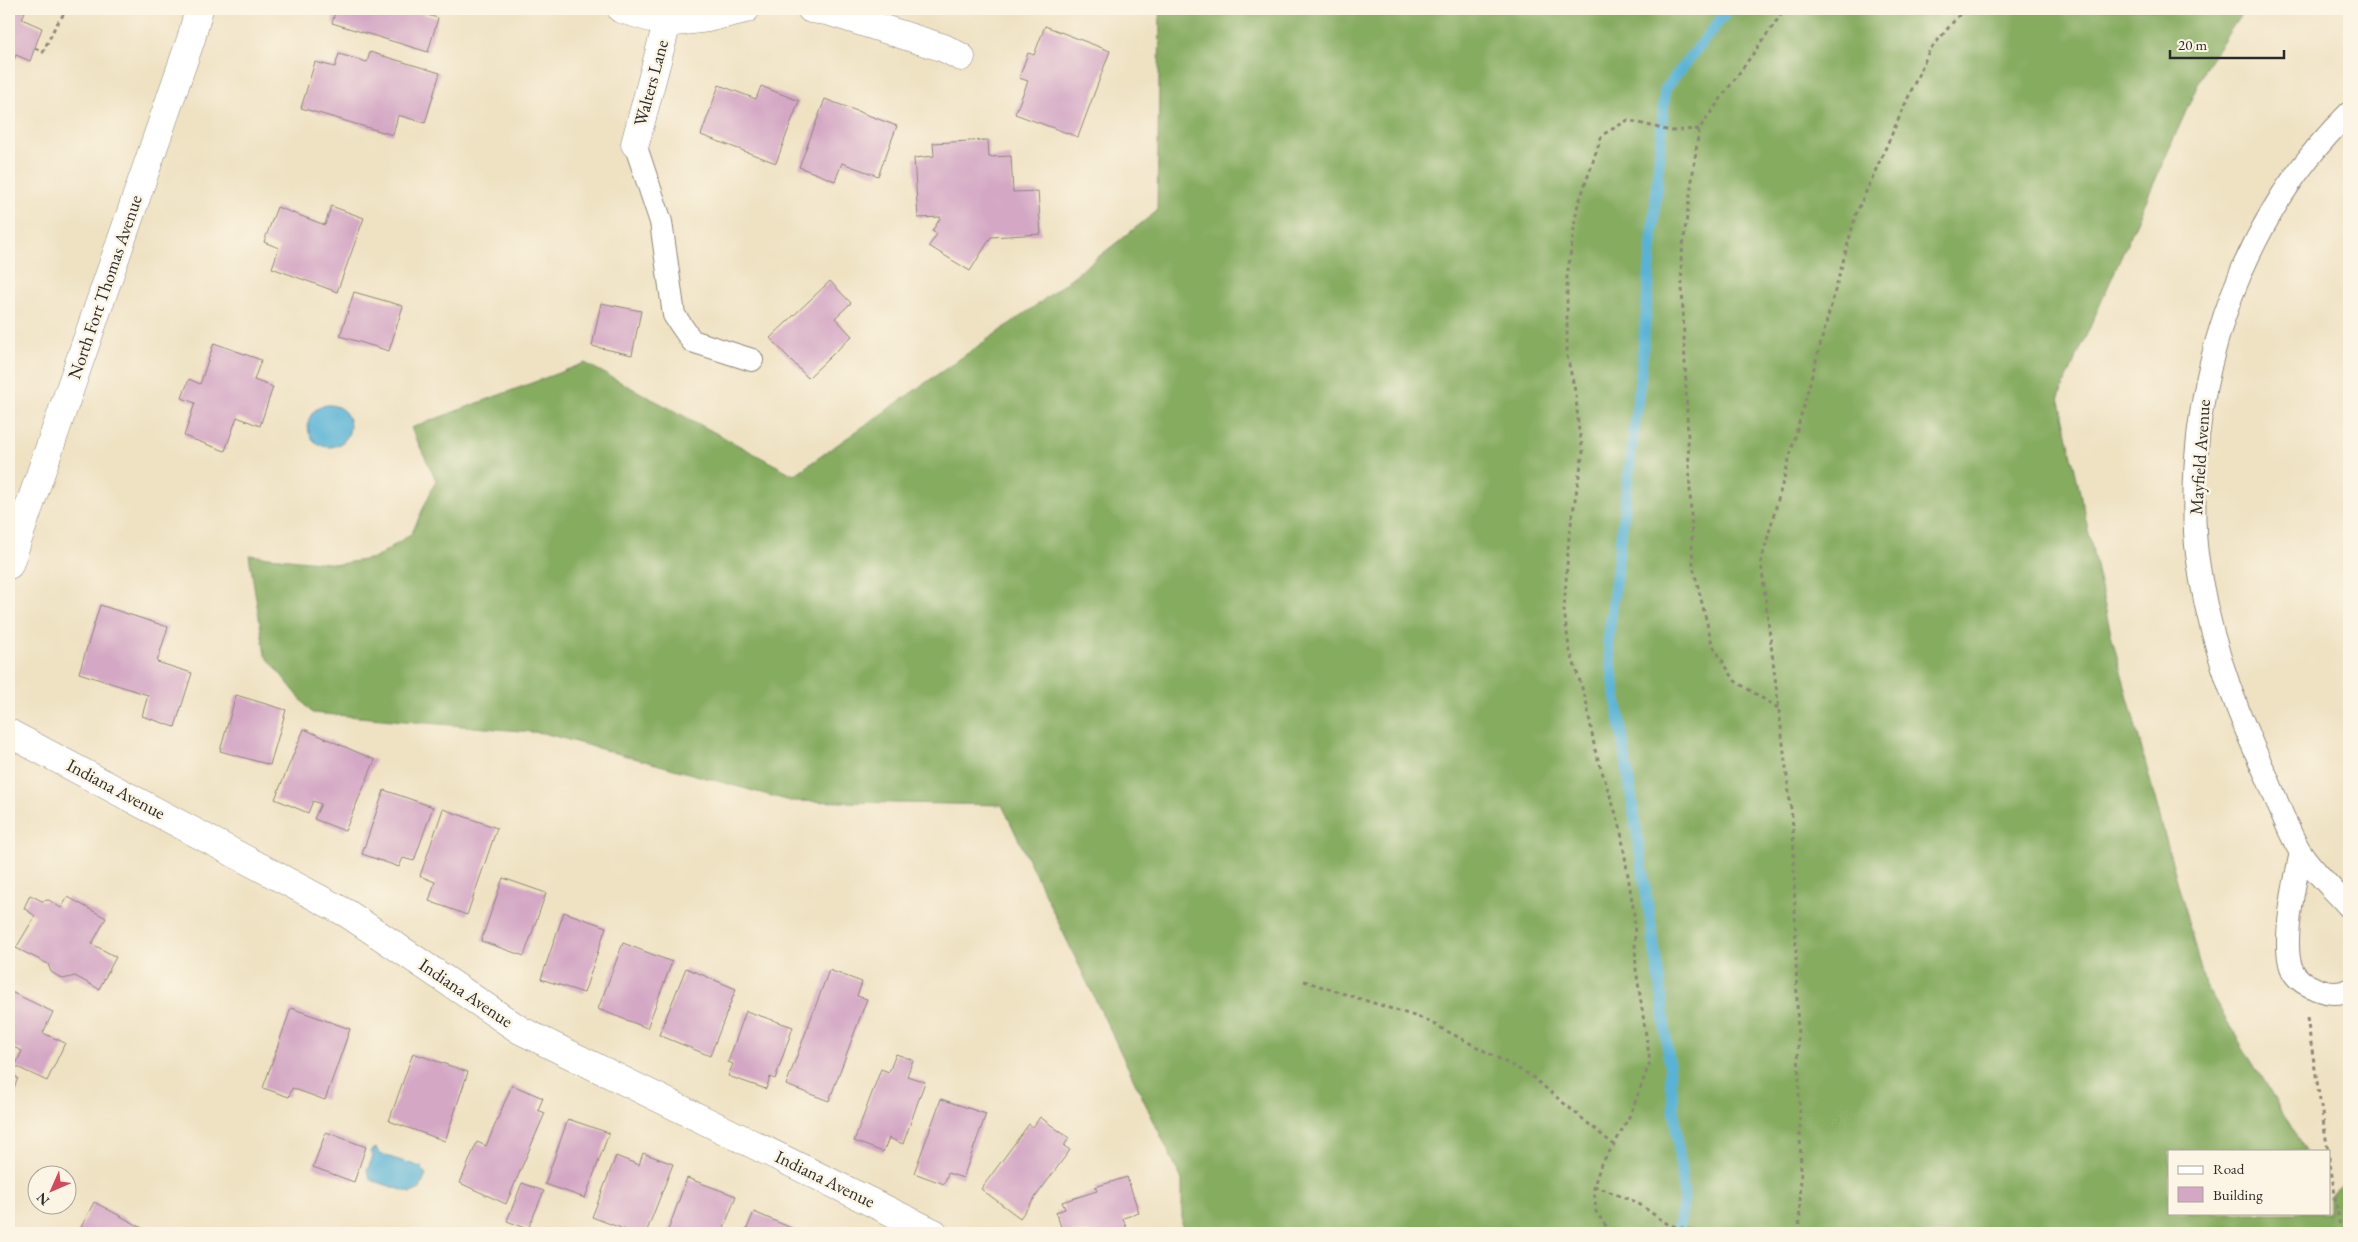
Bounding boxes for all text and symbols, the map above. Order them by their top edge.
scale bar [2170,28,2284,60]
text: 20 m [2178,35,2207,54]
street label: Walters Lane [628,37,673,129]
street label: North Fort Thomas Avenue [62,192,147,382]
street label: Mayfield Avenue [2184,398,2215,516]
street label: Indiana Avenue [63,753,169,824]
street label: Indiana Avenue [415,953,518,1032]
street label: Indiana Avenue [772,1144,879,1213]
legend [2168,1150,2330,1214]
text: Road [2213,1159,2245,1178]
north arrow [28,1164,78,1214]
text: Building [2213,1185,2263,1204]
text: N [32,1188,53,1210]

